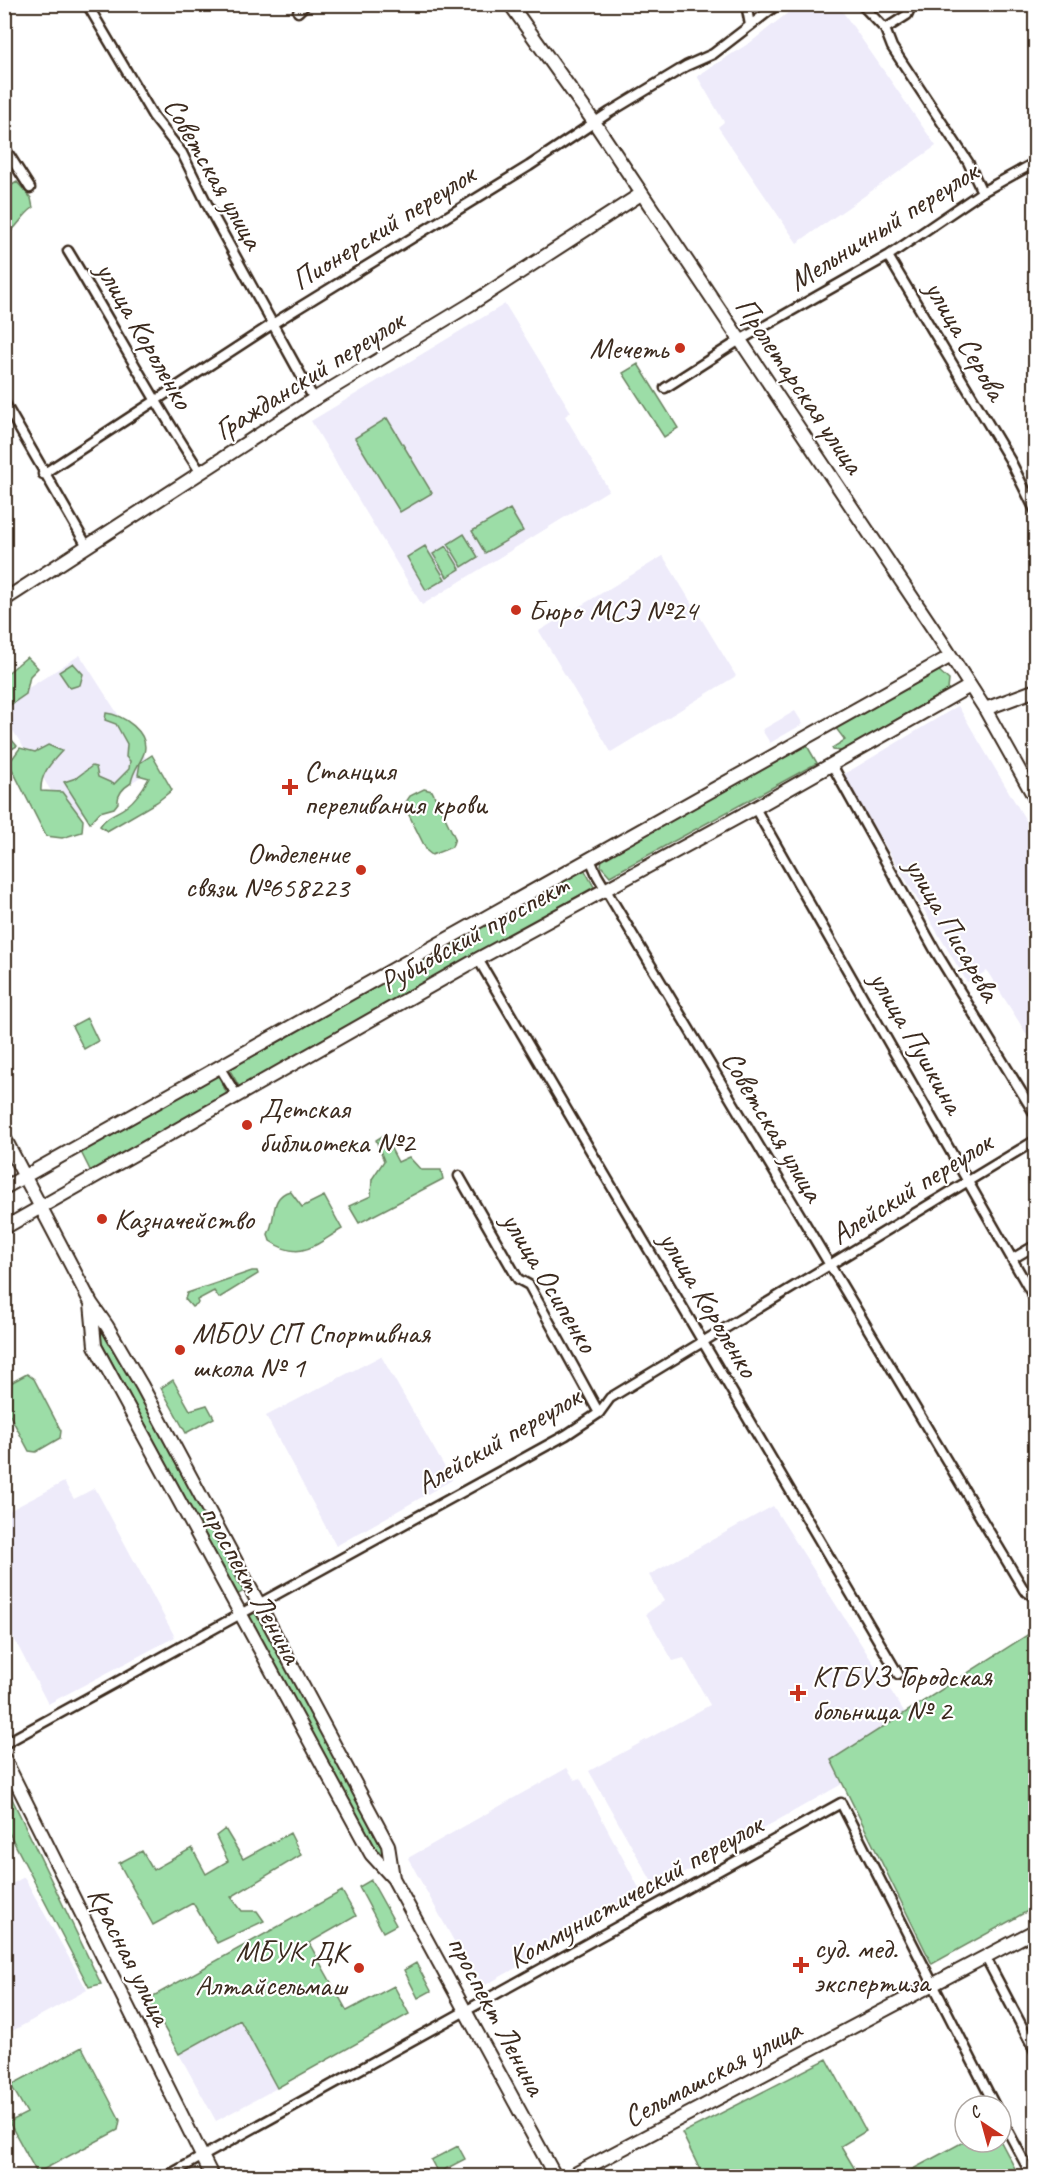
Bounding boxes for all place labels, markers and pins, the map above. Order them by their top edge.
place label: Мечеть [589,329,670,367]
marker: Мечеть [673,341,687,355]
place label: Бюро МСЭ №24 [528,591,700,629]
marker: Бюро МСЭ №24 [509,603,523,617]
place label: Станция переливания крови [304,751,488,823]
marker: Станция переливания крови [281,778,299,796]
place label: Отделение связи №658223 [185,834,351,906]
marker: Отделение связи №658223 [354,863,368,877]
place label: Детская библиотека №2 [259,1089,417,1161]
marker: Детская библиотека №2 [240,1118,254,1132]
place label: Казначейство [114,1200,255,1238]
marker: Казначейство [95,1212,109,1226]
place label: МБОУ СП Спортивная школа № 1 [192,1314,431,1386]
marker: МБОУ СП Спортивная школа № 1 [173,1343,187,1357]
place label: КГБУЗ Городская больница № 2 [812,1657,993,1729]
marker: КГБУЗ Городская больница № 2 [789,1684,807,1702]
place label: суд. мед. экспертиза [814,1929,932,2001]
place label: МБУК ДК Алтайсельмаш [195,1932,352,2004]
marker: суд. мед. экспертиза [792,1956,810,1974]
marker: МБУК ДК Алтайсельмаш [352,1961,366,1975]

